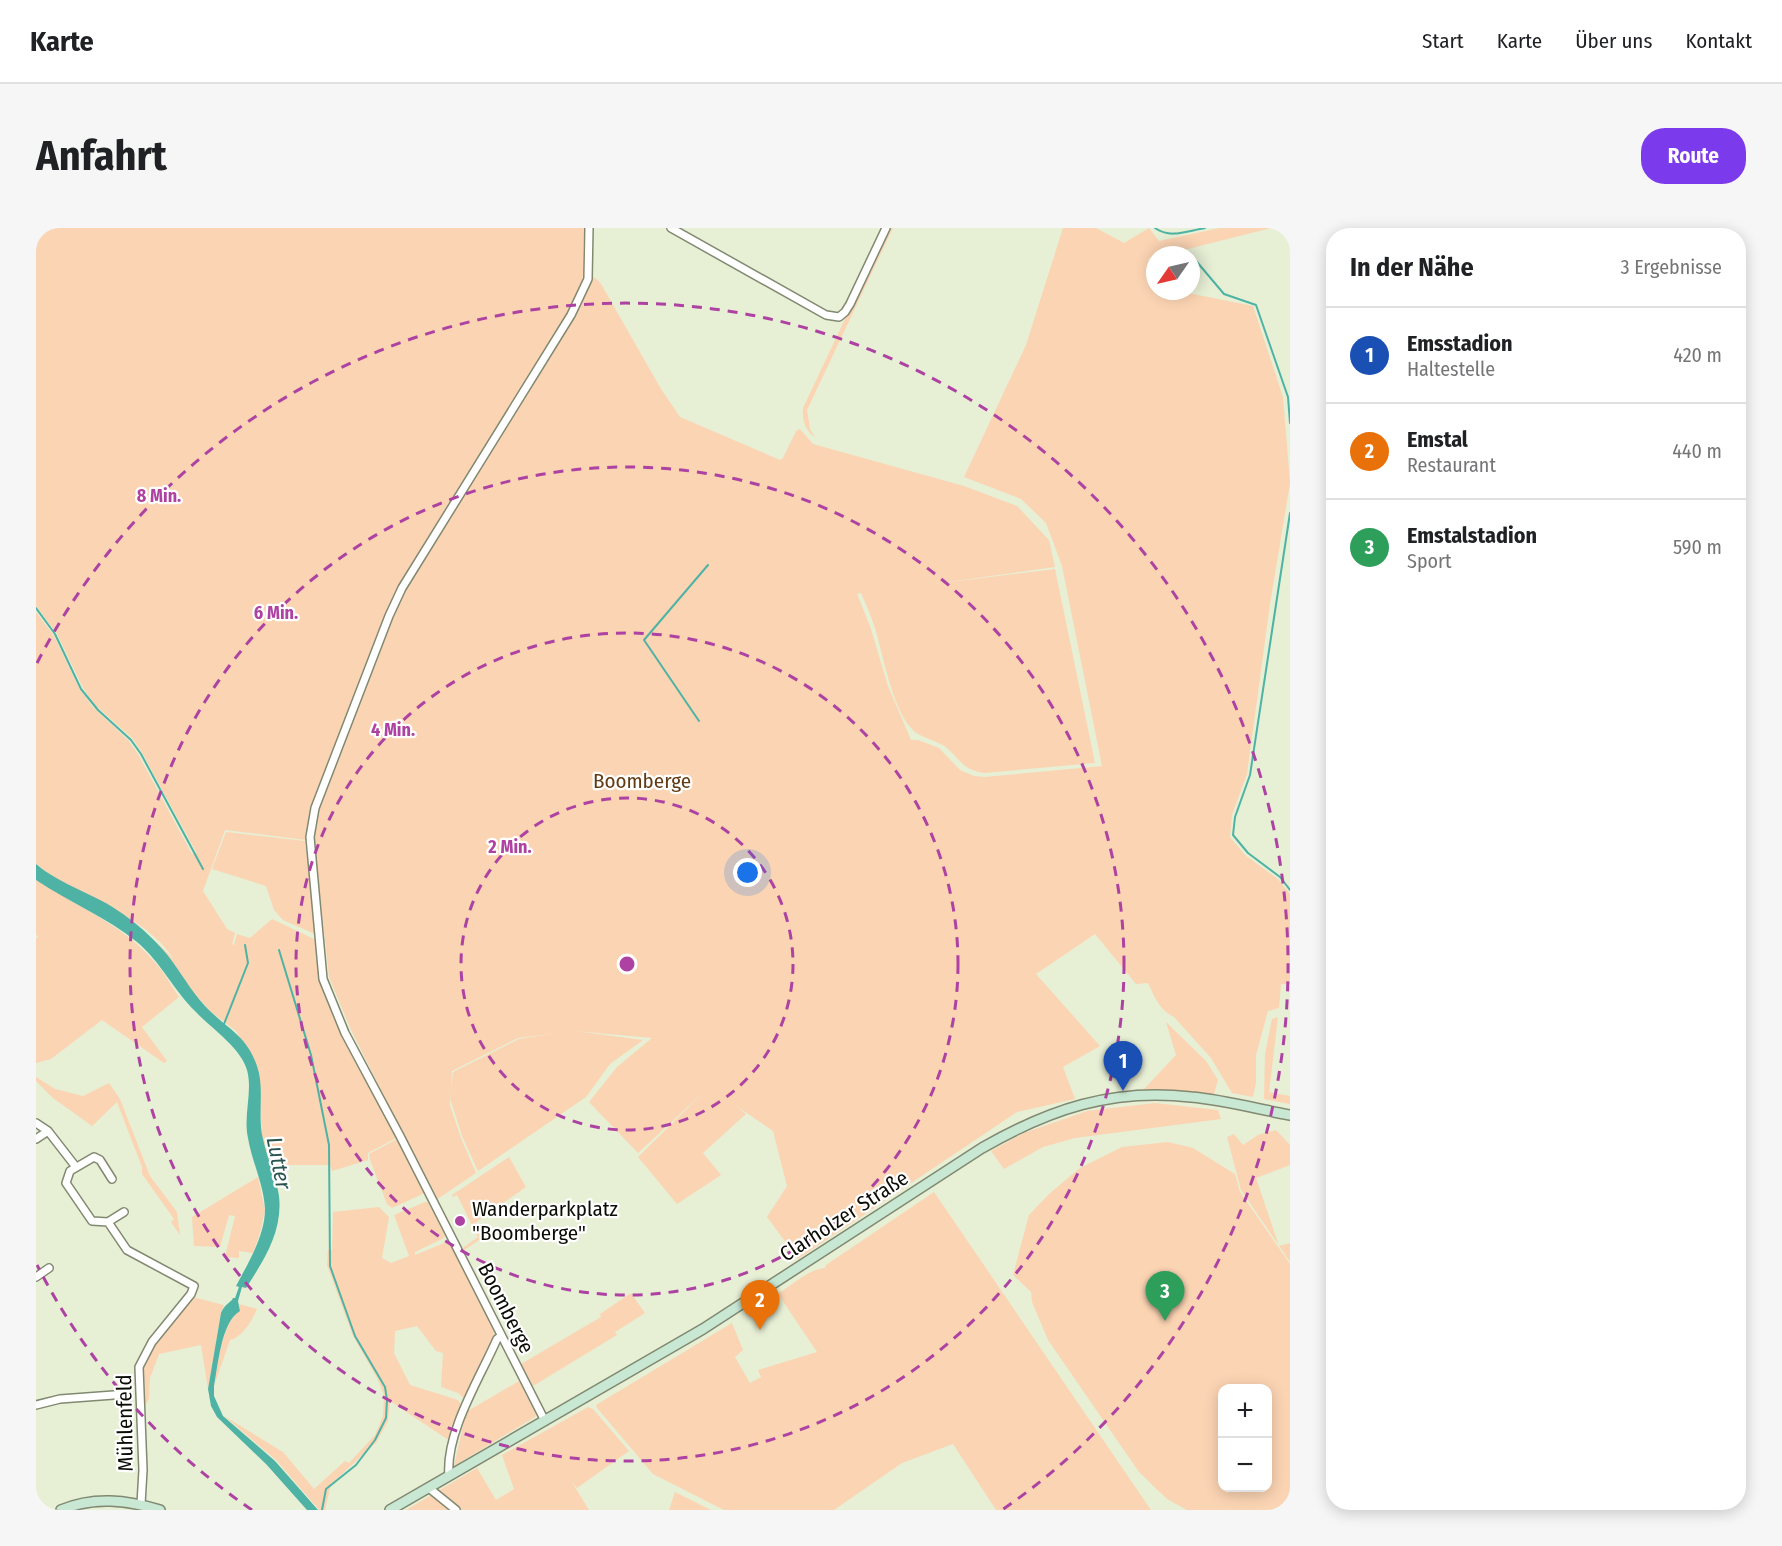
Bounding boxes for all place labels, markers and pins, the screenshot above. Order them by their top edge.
centre of rings [617,954,637,974]
pin: 1 [1104,1042,1142,1091]
place label: Wanderparkplatz "Boomberge" [472,1196,618,1246]
marker: Wanderparkplatz "Boomberge" [453,1214,467,1228]
pin: 3 [1146,1272,1184,1321]
pin: 2 [740,1280,780,1330]

